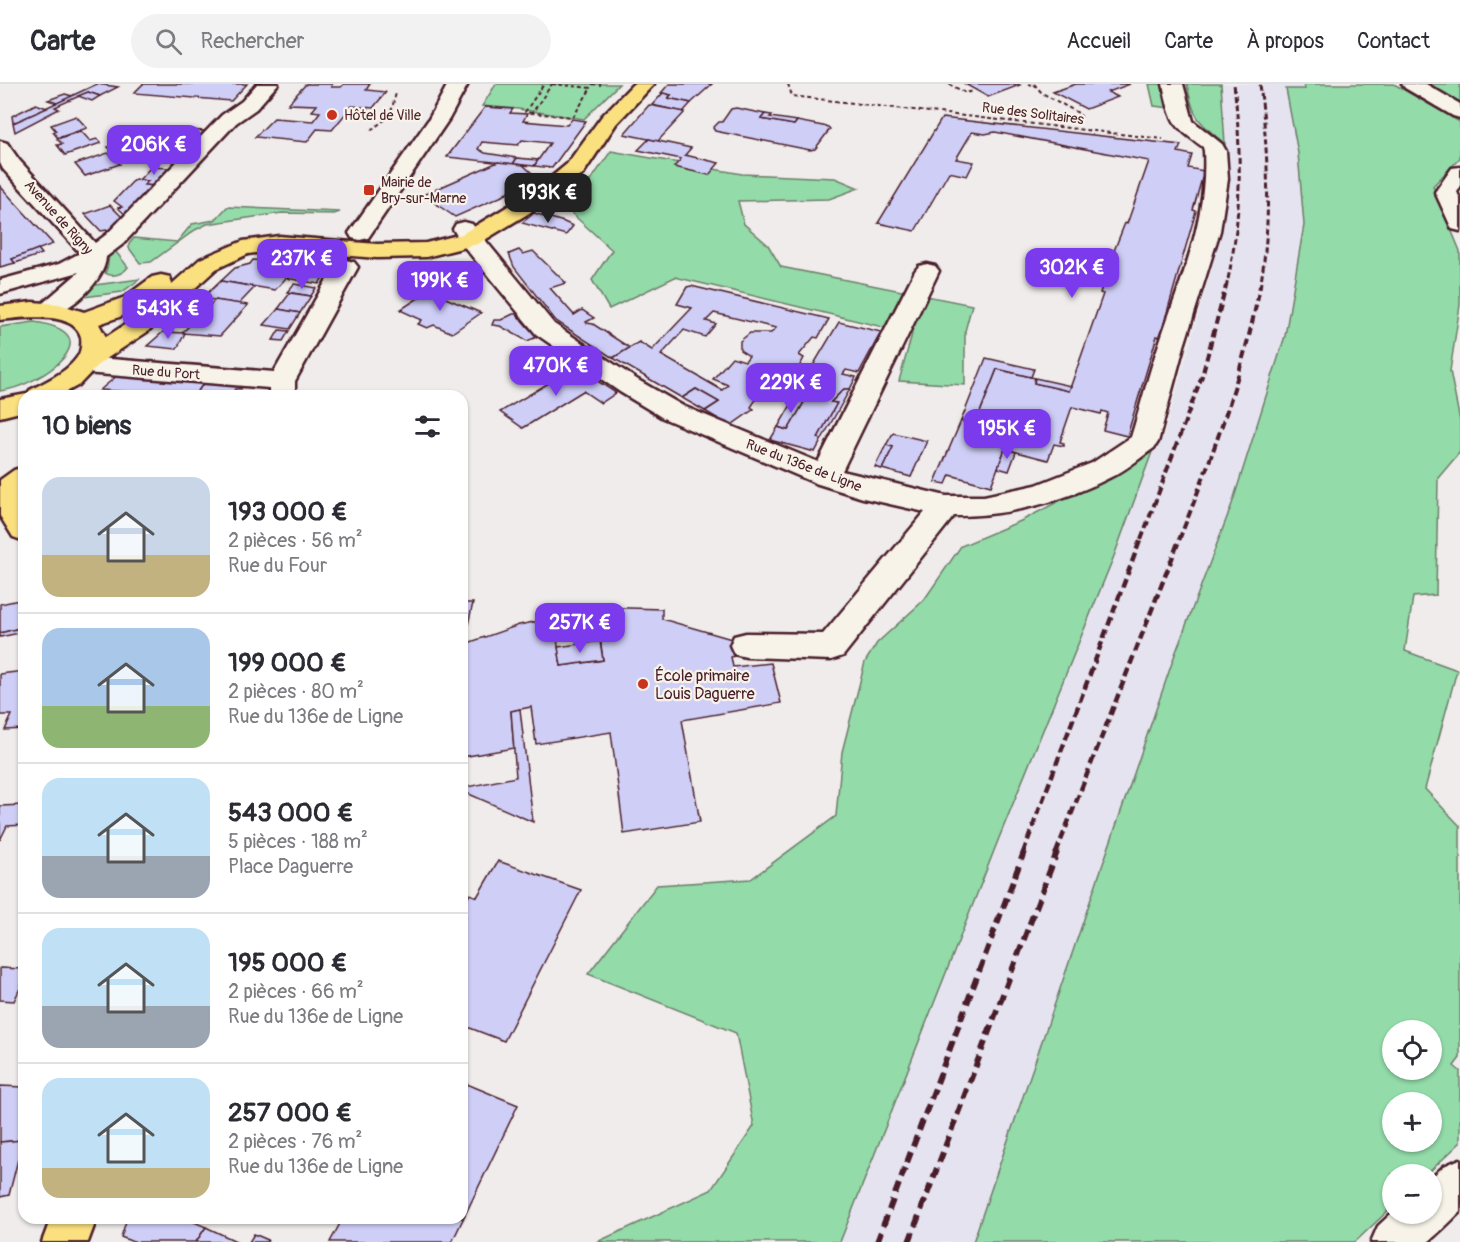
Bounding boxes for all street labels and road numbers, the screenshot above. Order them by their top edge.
street label: Rue des Solitaires [981,99,1085,128]
street label: Avenue de Rigny [21,177,96,258]
street label: Rue du Port [131,362,201,383]
street label: Rue du 136e de Ligne [744,436,864,495]

